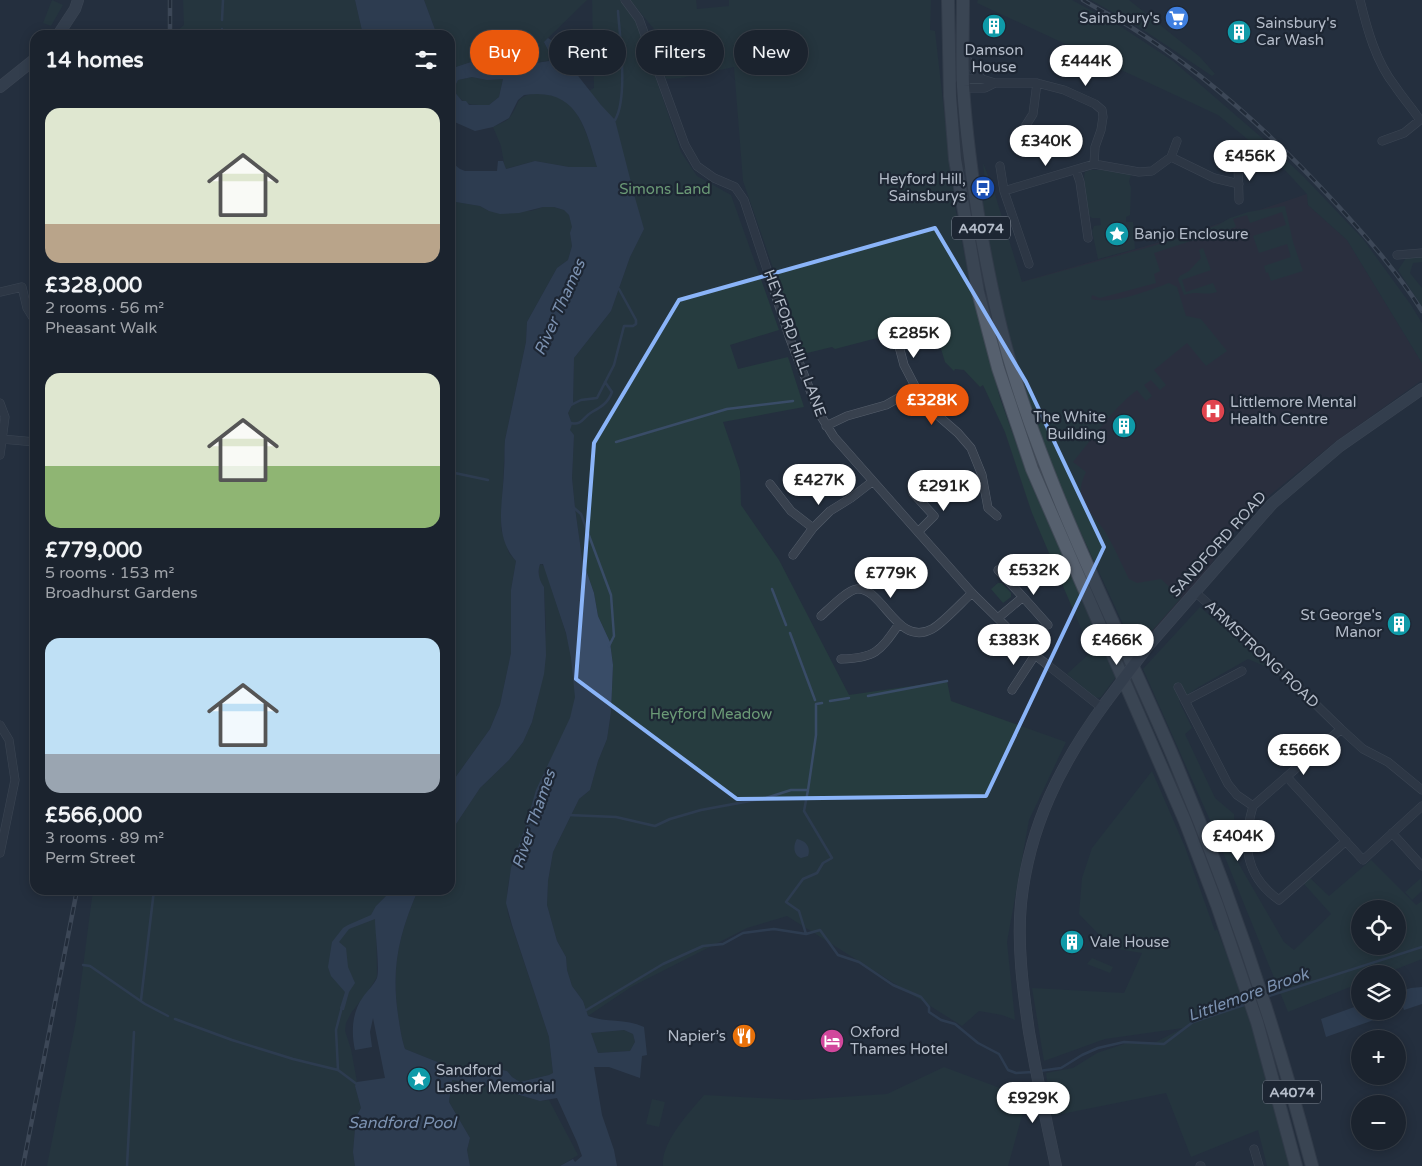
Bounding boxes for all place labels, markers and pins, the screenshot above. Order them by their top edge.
supermarket icon: Sainsbury's [1164,5,1190,31]
place label: Sainsbury's [1079,9,1160,27]
building icon: Damson House [981,13,1007,39]
place label: Sainsbury's Car Wash [1256,14,1337,49]
building icon: Sainsbury's Car Wash [1226,19,1252,45]
place label: Damson House [965,41,1023,76]
pin: £444K [1051,44,1121,87]
pin: £340K [1011,124,1081,167]
pin: £456K [1215,140,1285,182]
place label: Heyford Hill, Sainsburys [879,170,966,205]
bus stop icon: Heyford Hill, Sainsburys [970,175,996,201]
place icon: Banjo Enclosure [1104,221,1130,247]
place label: Banjo Enclosure [1134,225,1249,243]
pin: £285K [879,316,949,359]
pin: £328K [897,384,967,426]
place label: Littlemore Mental Health Centre [1230,393,1356,428]
hospital icon: Littlemore Mental Health Centre [1200,398,1226,424]
place label: The White Building [1033,408,1106,443]
building icon: The White Building [1111,413,1137,439]
pin: £427K [784,464,854,506]
pin: £291K [909,470,979,512]
pin: £532K [999,554,1069,596]
pin: £779K [856,556,926,599]
place label: St George's Manor [1300,606,1382,641]
building icon: St George's Manor [1386,611,1412,637]
pin: £383K [979,624,1049,666]
pin: £466K [1082,624,1152,666]
pin: £566K [1269,734,1339,776]
pin: £404K [1203,820,1273,862]
building icon: Vale House [1059,929,1085,955]
place label: Vale House [1090,933,1169,951]
restaurant icon: Napier’s [731,1023,757,1049]
place label: Oxford Thames Hotel [850,1023,948,1058]
place label: Napier’s [668,1027,726,1045]
hotel icon: Oxford Thames Hotel [819,1028,845,1054]
place label: Sandford Lasher Memorial [436,1061,555,1096]
place icon: Sandford Lasher Memorial [406,1066,432,1092]
pin: £929K [998,1082,1068,1124]

